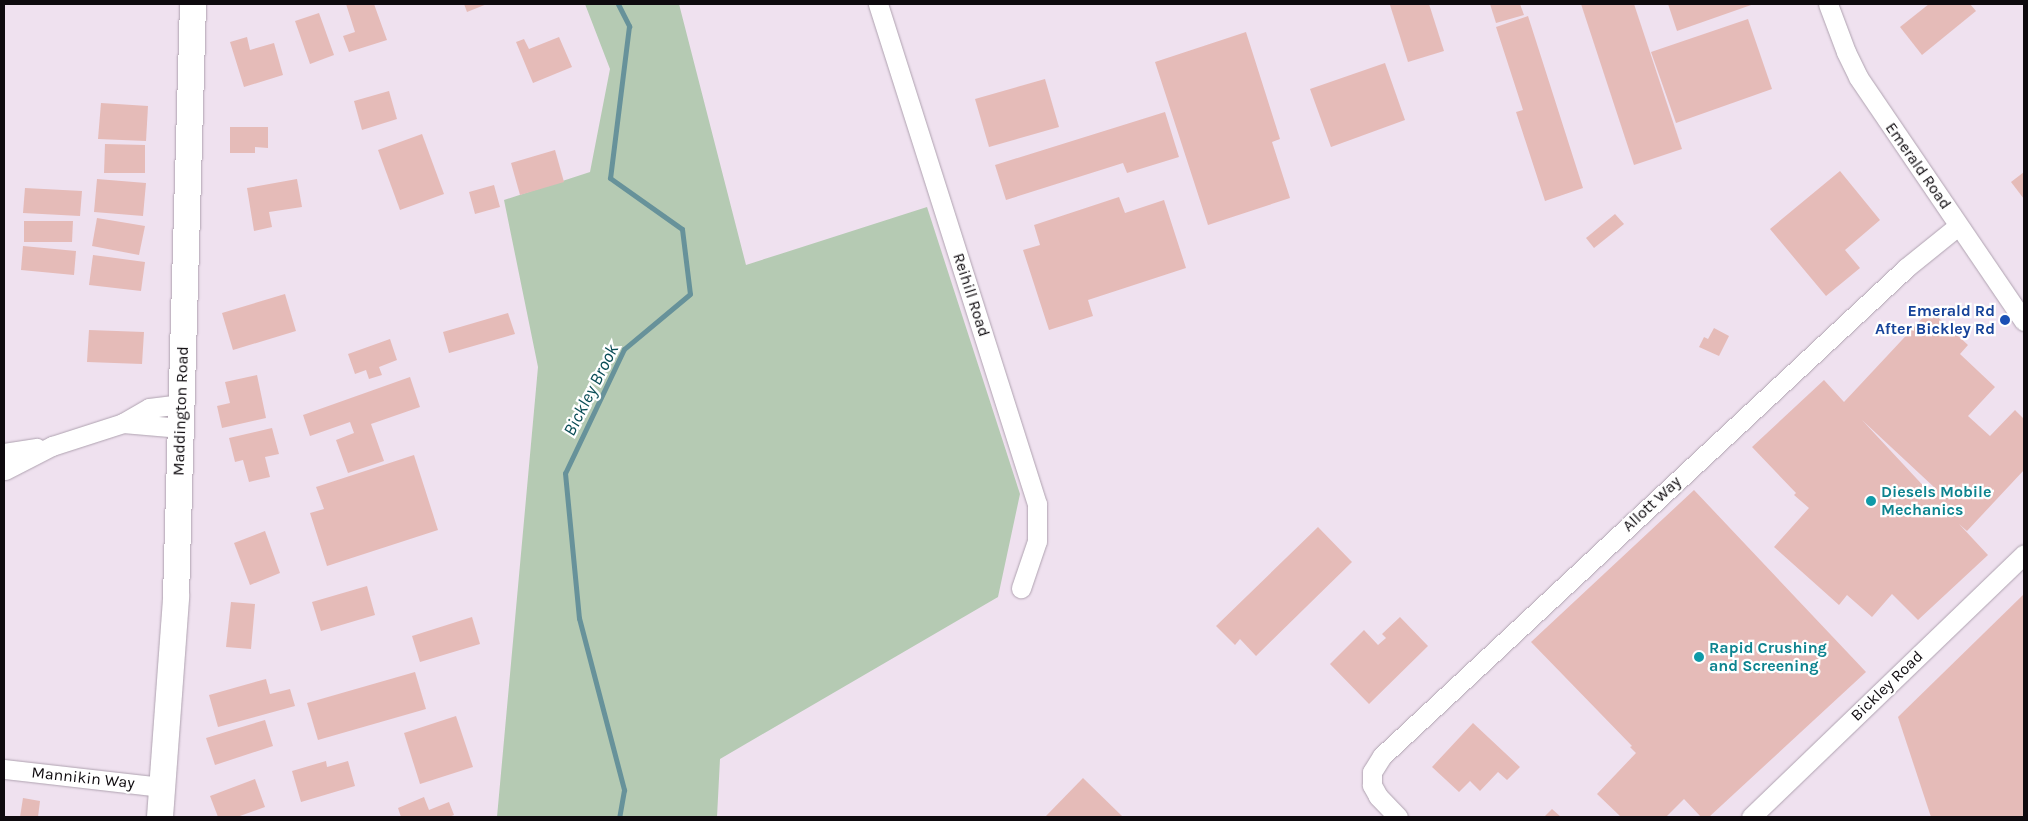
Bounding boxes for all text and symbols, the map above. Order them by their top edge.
street label: Emerald Road [1881,119,1955,213]
street label: Reihill Road [948,251,994,339]
place label: Emerald Rd After Bickley Rd [1875,301,1995,339]
marker: Emerald Rd After Bickley Rd [1999,314,2011,326]
water label: Bickley Brook [559,341,623,439]
street label: Maddington Road [169,346,193,476]
street label: Allott Way [1619,472,1685,536]
place label: Diesels Mobile Mechanics [1881,482,1991,520]
marker: Diesels Mobile Mechanics [1865,495,1877,507]
place label: Rapid Crushing and Screening [1709,638,1827,676]
street label: Bickley Road [1847,647,1927,725]
marker: Rapid Crushing and Screening [1693,651,1705,663]
street label: Mannikin Way [30,763,136,793]

